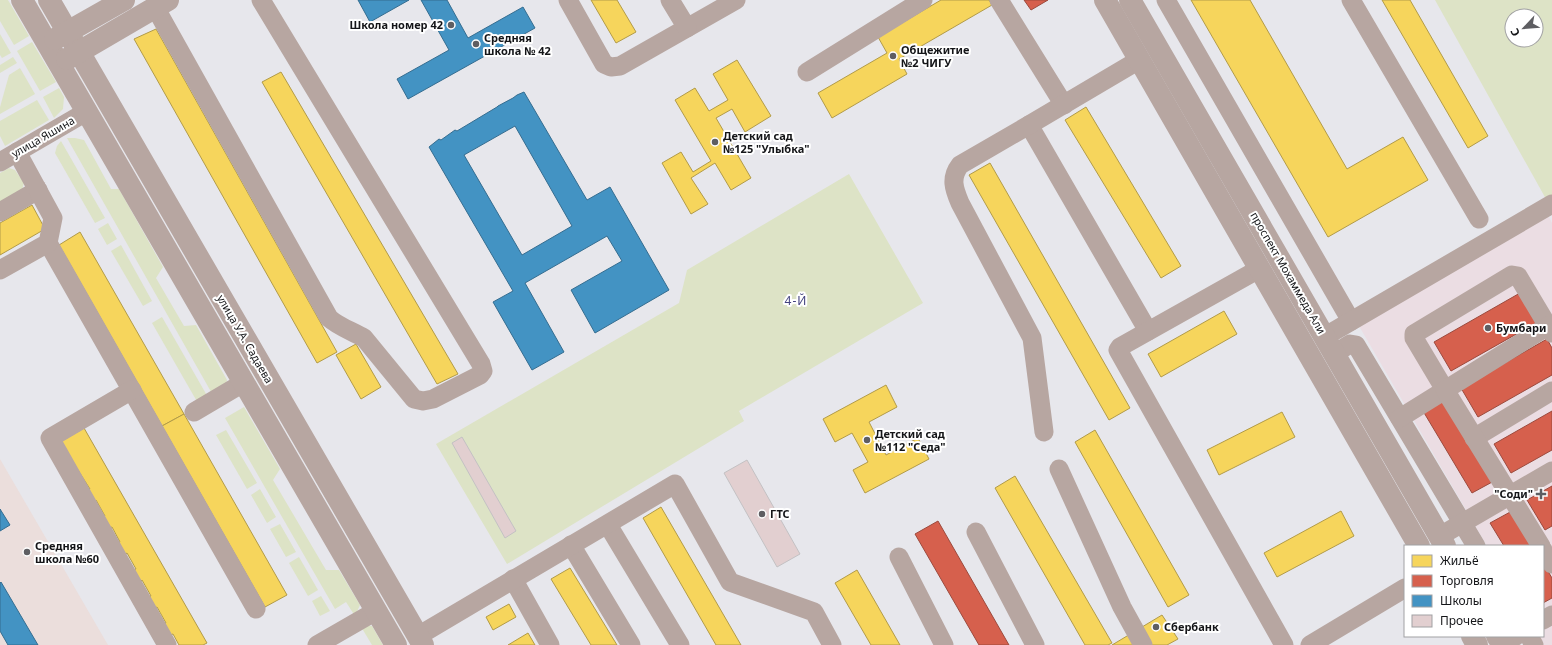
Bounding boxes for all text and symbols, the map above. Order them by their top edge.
north arrow [1504,8,1544,48]
place label: Школа номер 42 [350,17,443,32]
marker: Школа номер 42 [446,20,456,30]
text: С [1506,26,1523,39]
place label: Средняя школа № 42 [484,30,551,58]
marker: Средняя школа № 42 [471,39,481,49]
place label: Общежитие №2 ЧИГУ [901,42,969,70]
marker: Общежитие №2 ЧИГУ [888,51,898,61]
street label: улица Яшина [8,112,77,161]
place label: Детский сад №125 "Улыбка" [723,128,809,156]
marker: Детский сад №125 "Улыбка" [710,137,720,147]
street label: проспект Мохаммеда Али [1247,209,1330,336]
street label: улица У.А. Садаева [214,292,277,386]
district label: 4-Й [785,292,807,309]
place label: Бумбари [1496,320,1546,335]
marker: Бумбари [1483,323,1493,333]
place label: Детский сад №112 "Седа" [875,426,945,454]
marker: Детский сад №112 "Седа" [862,435,872,445]
place label: "Соди" [1494,486,1533,501]
marker: "Соди" [1536,489,1546,499]
place label: ГТС [770,506,790,521]
marker: ГТС [757,509,767,519]
place label: Средняя школа №60 [35,538,99,566]
legend [1404,545,1544,637]
marker: Средняя школа №60 [22,547,32,557]
text: Жильё [1440,552,1479,569]
text: Торговля [1440,572,1494,589]
text: Школы [1440,592,1482,609]
text: Прочее [1440,612,1484,629]
place label: Сбербанк [1164,619,1219,634]
marker: Сбербанк [1151,622,1161,632]

